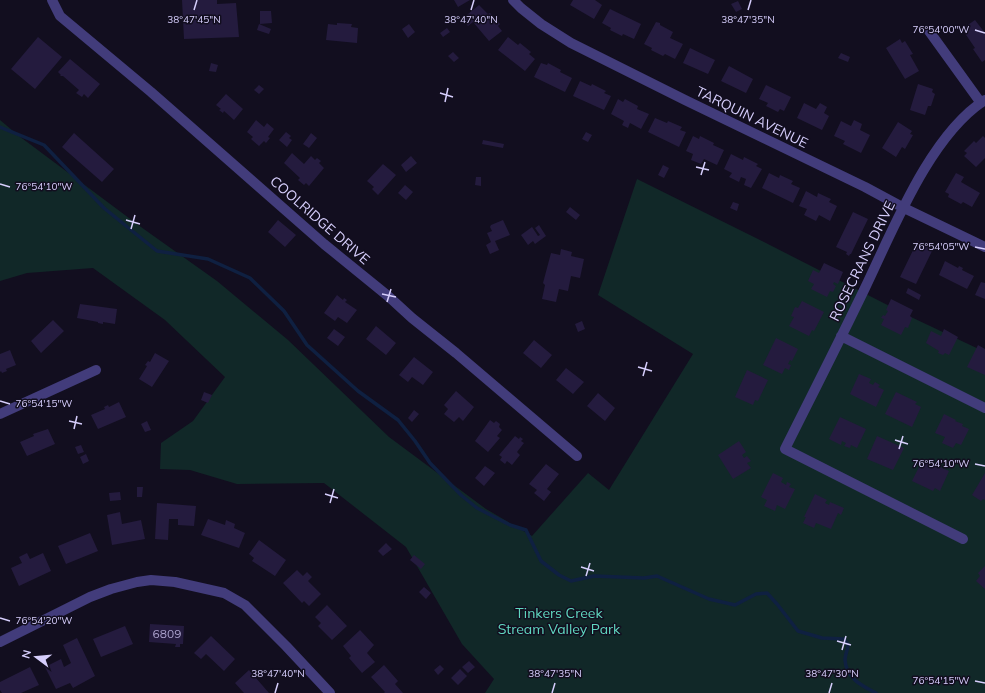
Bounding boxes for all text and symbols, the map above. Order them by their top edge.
text: 38°47'45"N [167,13,221,26]
text: 38°47'40"N [444,13,498,26]
text: 38°47'35"N [721,13,775,26]
text: 76°54'00"W [913,23,969,36]
street label: TARQUIN AVENUE [693,82,811,152]
street label: COOLRIDGE DRIVE [266,172,374,268]
text: 76°54'10"W [16,180,72,193]
street label: ROSECRANS DRIVE [825,198,899,324]
text: 76°54'05"W [913,240,969,253]
text: 76°54'15"W [16,397,72,410]
text: 76°54'10"W [913,457,969,470]
park label: Tinkers Creek Stream Valley Park [498,604,621,638]
text: 76°54'20"W [16,614,72,627]
house number: 6809 [153,626,181,641]
north arrow [16,637,56,677]
text: N [19,648,34,660]
text: 38°47'40"N [251,667,305,680]
text: 38°47'35"N [528,667,582,680]
text: 38°47'30"N [805,667,859,680]
text: 76°54'15"W [913,674,969,687]

